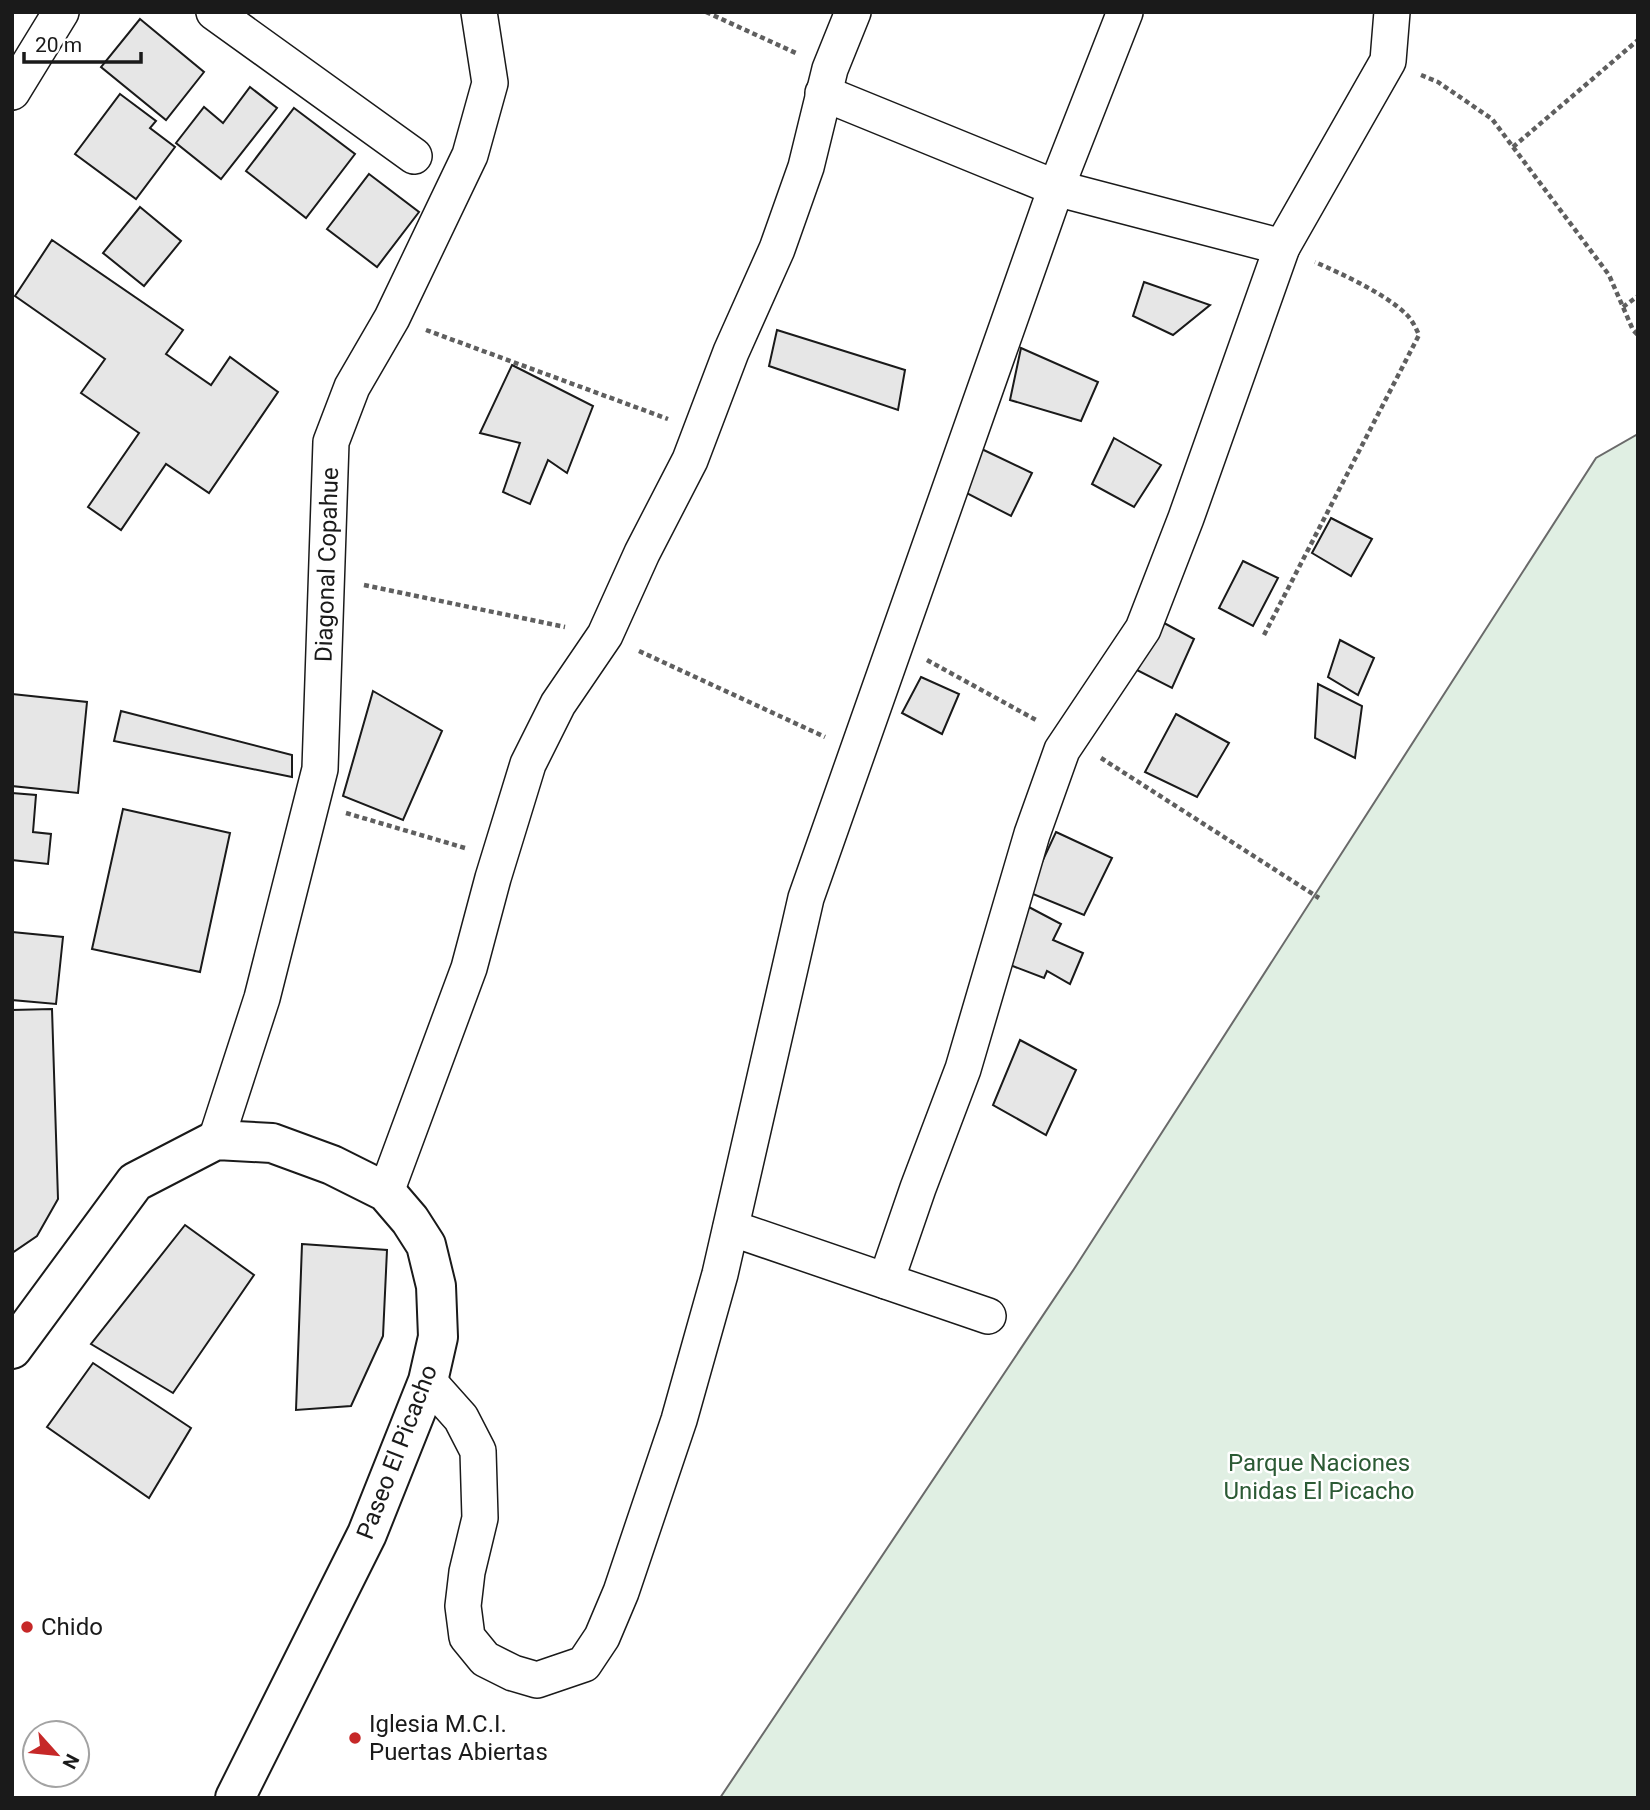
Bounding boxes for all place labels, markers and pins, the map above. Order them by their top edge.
place label: Chido [41,1613,103,1641]
marker: Chido [19,1619,35,1635]
place label: Iglesia M.C.I. Puertas Abiertas [369,1710,548,1766]
marker: Iglesia M.C.I. Puertas Abiertas [347,1730,363,1746]

